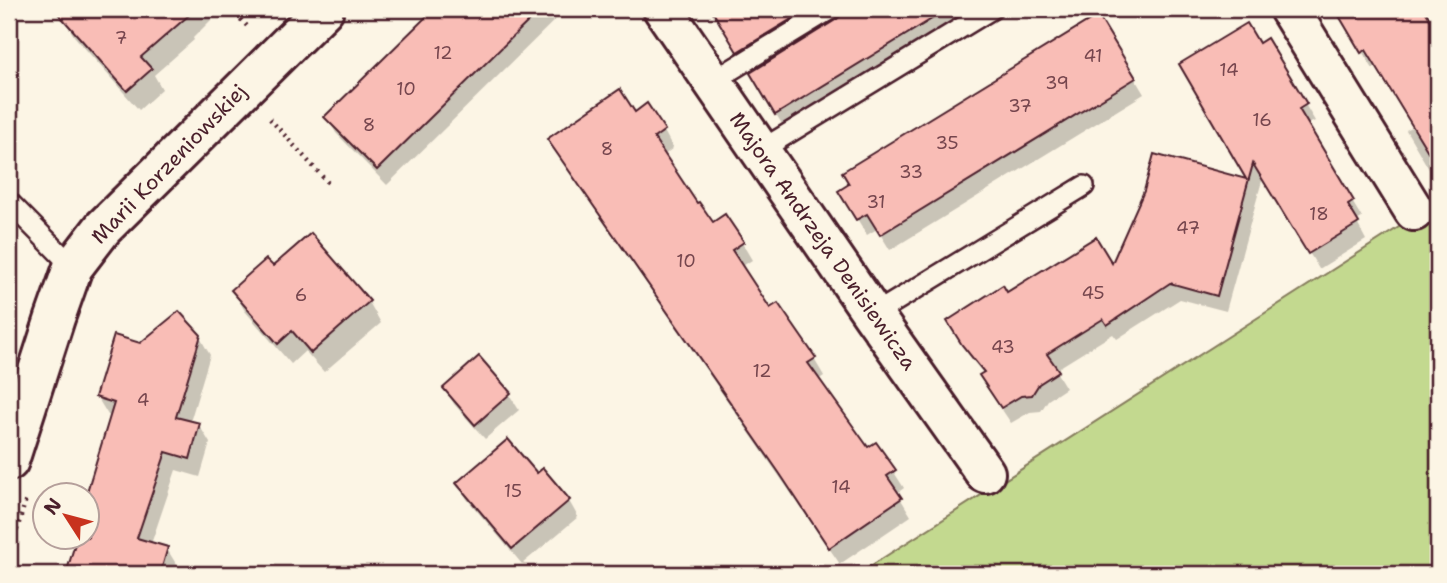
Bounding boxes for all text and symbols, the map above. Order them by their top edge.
house number: 7 [115,26,127,50]
house number: 12 [433,41,453,65]
house number: 41 [1083,44,1103,68]
house number: 14 [1219,58,1239,82]
house number: 39 [1045,71,1069,95]
house number: 10 [396,77,416,101]
street label: Marii Korzeniowskiej [85,78,253,250]
house number: 37 [1008,94,1032,118]
street label: Majora Andrzeja Denisiewicza [723,106,923,376]
house number: 16 [1252,108,1272,132]
house number: 8 [363,113,375,137]
house number: 35 [935,131,959,155]
house number: 8 [601,137,613,161]
house number: 33 [899,160,923,184]
house number: 31 [866,190,886,214]
house number: 18 [1309,202,1329,226]
house number: 47 [1176,216,1200,240]
house number: 10 [676,249,696,273]
house number: 45 [1081,281,1105,305]
house number: 6 [295,283,307,307]
house number: 43 [991,335,1015,359]
house number: 12 [752,359,772,383]
house number: 4 [137,388,149,412]
house number: 14 [831,475,851,499]
house number: 15 [504,479,522,503]
north arrow [32,482,102,552]
text: N [38,493,67,520]

